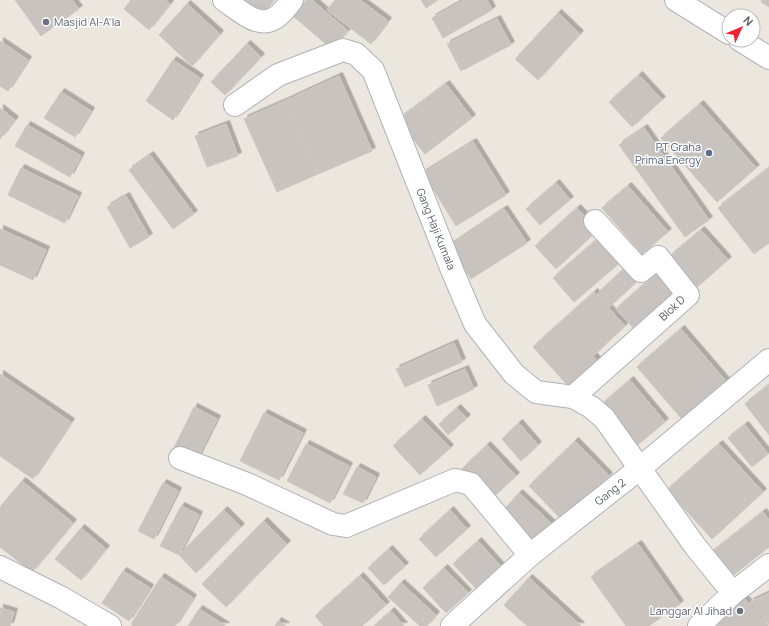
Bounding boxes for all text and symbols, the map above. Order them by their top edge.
north arrow [721,8,761,48]
text: N [740,13,757,29]
place label: Masjid Al-A'la [54,14,120,29]
marker: Masjid Al-A'la [41,17,51,27]
place label: PT Graha Prima Energy [635,139,701,167]
marker: PT Graha Prima Energy [704,148,714,158]
street label: Gang Haji Kumala [413,186,460,272]
street label: Blok D [655,292,688,324]
street label: Gang 2 [591,475,628,508]
place label: Langgar Al Jihad [650,603,732,618]
marker: Langgar Al Jihad [735,606,745,616]

